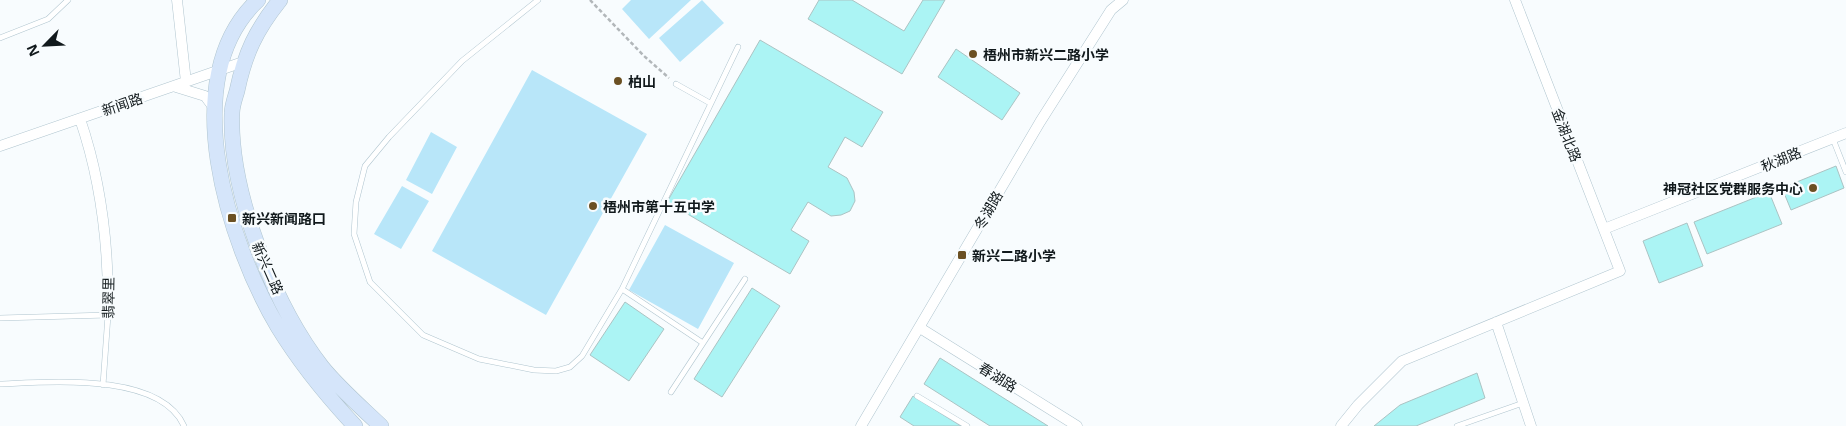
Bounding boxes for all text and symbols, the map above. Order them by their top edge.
north arrow [20,20,70,70]
text: N [22,41,44,60]
place label: 梧州市新兴二路小学 [983,45,1109,64]
marker: 梧州市新兴二路小学 [967,48,979,60]
place label: 柏山 [628,72,656,91]
marker: 柏山 [612,75,624,87]
street label: 新闻路 [99,88,145,120]
street label: 金湖北路 [1548,105,1586,165]
street label: 秋湖路 [1758,142,1804,176]
place label: 神冠社区党群服务中心 [1663,179,1803,198]
marker: 神冠社区党群服务中心 [1807,182,1819,194]
street label: 冬湖路 [969,187,1007,233]
place label: 梧州市第十五中学 [603,197,715,216]
marker: 梧州市第十五中学 [587,200,599,212]
place label: 新兴新闻路口 [242,209,326,228]
marker: 新兴新闻路口 [226,212,238,224]
street label: 新兴二路 [248,239,288,297]
place label: 新兴二路小学 [972,246,1056,265]
marker: 新兴二路小学 [956,249,968,261]
street label: 翡翠里 [98,277,118,319]
street label: 春湖路 [975,358,1021,396]

